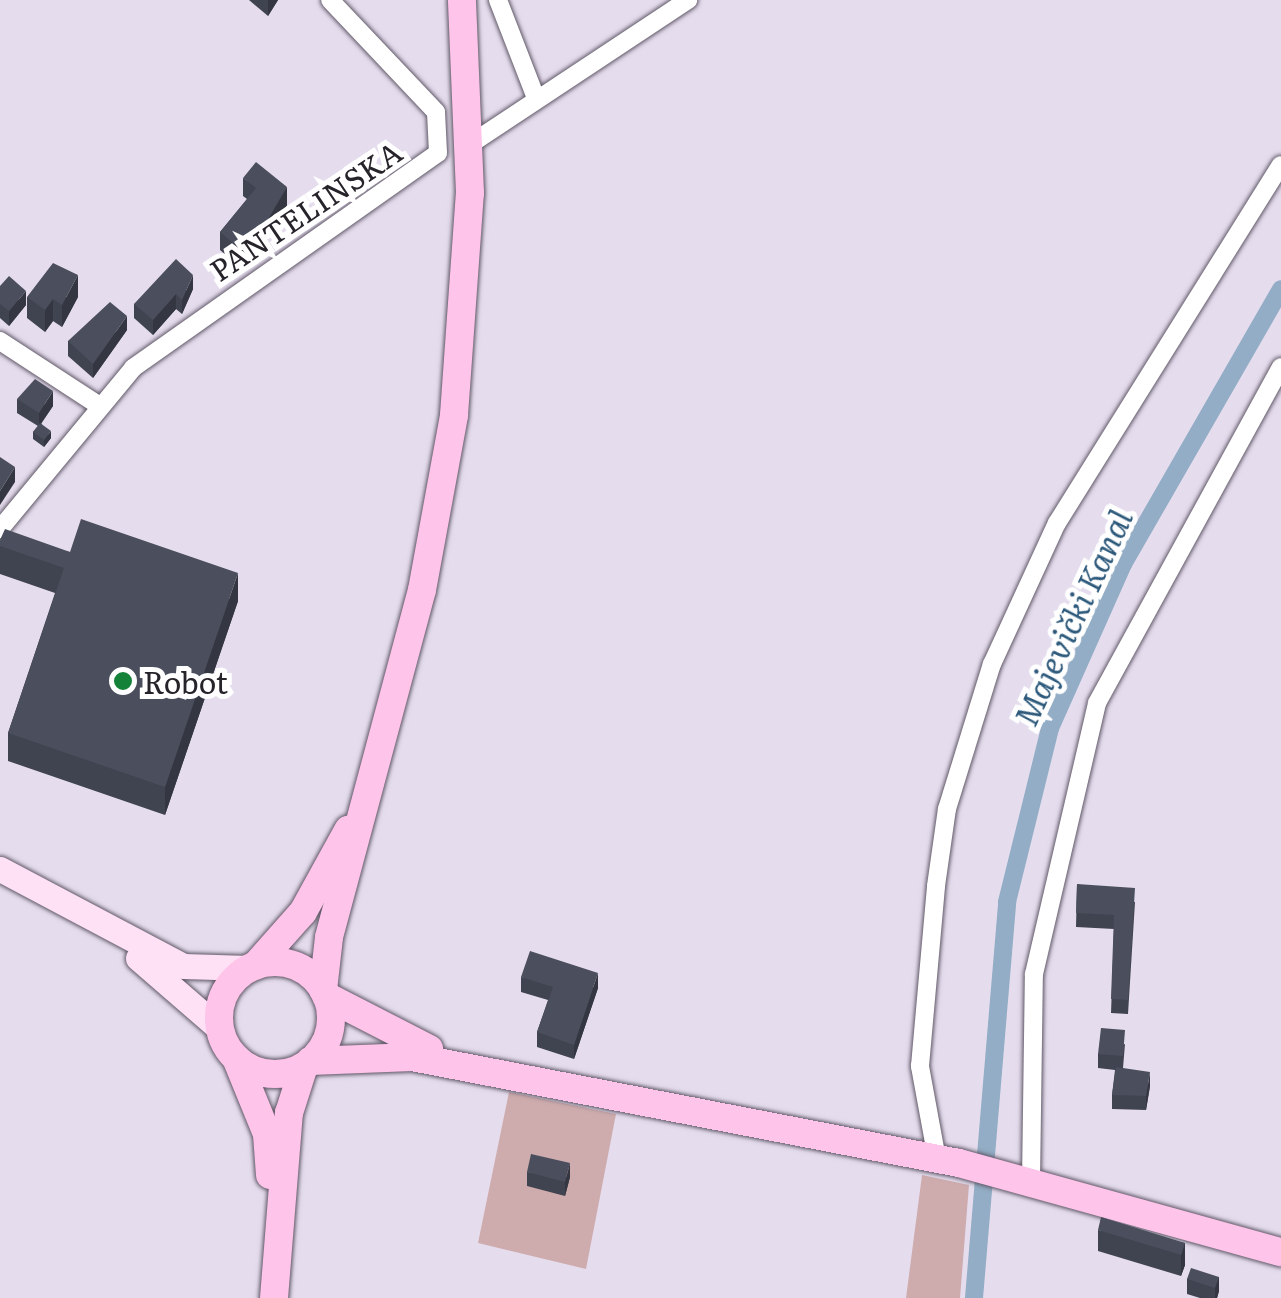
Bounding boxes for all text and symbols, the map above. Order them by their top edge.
street label: PANTELINSKA [202,133,408,287]
water label: Majevički Kanal [1005,503,1139,731]
place label: Robot [143,663,228,699]
marker: Robot [112,670,134,692]

